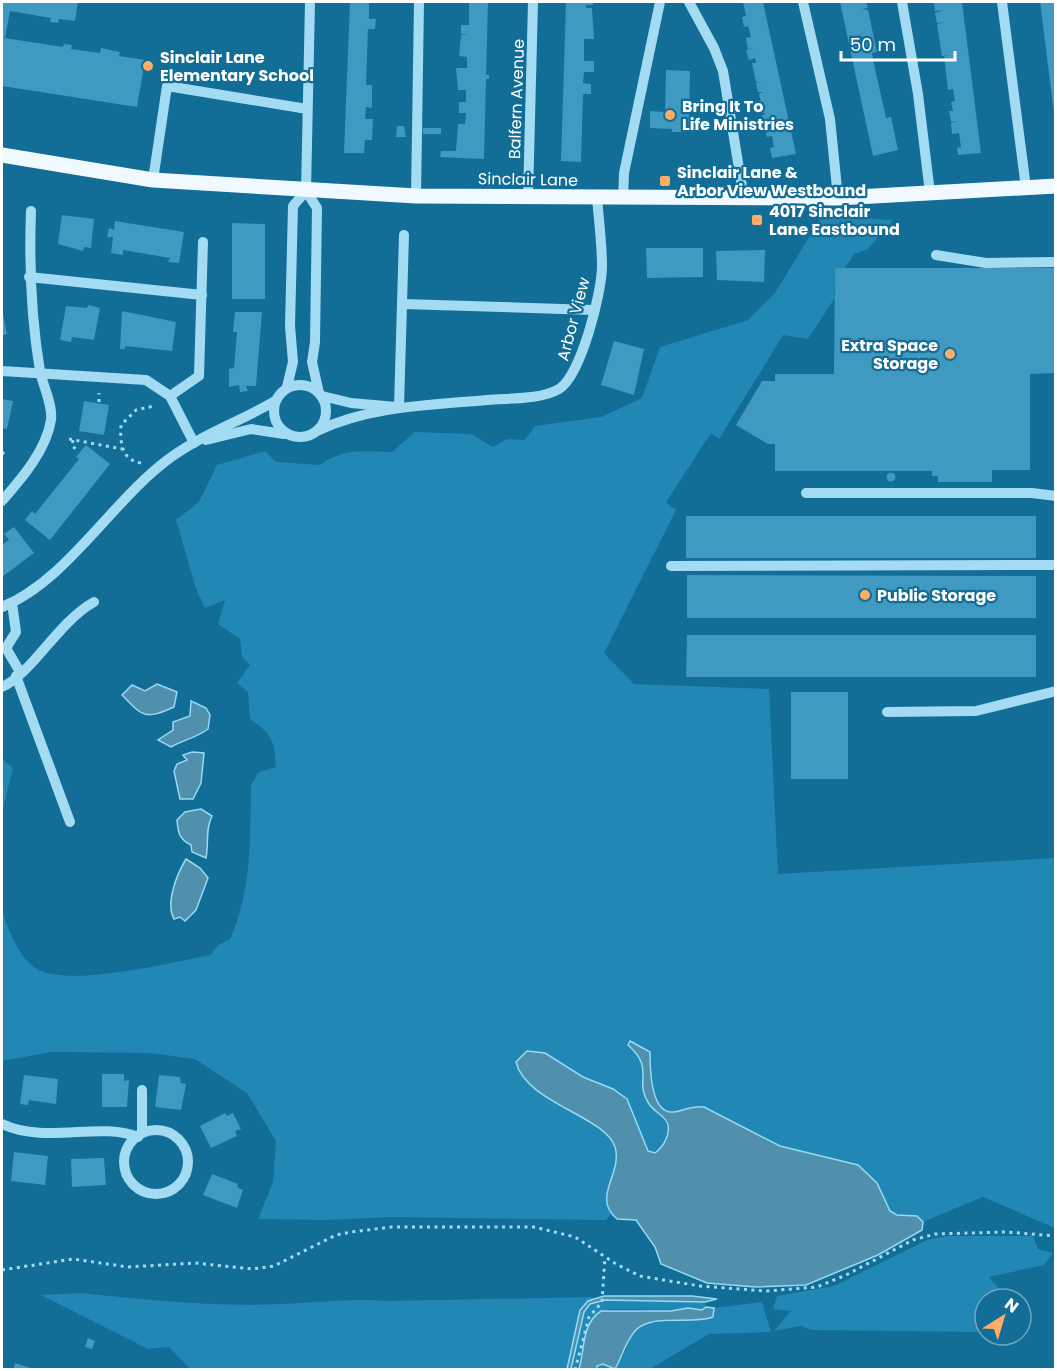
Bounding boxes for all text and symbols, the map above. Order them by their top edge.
scale bar [841,24,955,62]
text: 50 m [850,32,896,57]
street label: Balfern Avenue [503,38,530,160]
place label: Sinclair Lane Elementary School [160,46,314,87]
marker: Sinclair Lane Elementary School [141,59,155,73]
place label: Bring It To Life Ministries [682,95,794,136]
marker: Bring It To Life Ministries [663,108,677,122]
place label: Sinclair Lane & Arbor View Westbound [677,161,866,202]
street label: Sinclair Lane [478,167,578,192]
marker: Sinclair Lane & Arbor View Westbound [658,174,672,188]
place label: 4017 Sinclair Lane Eastbound [769,200,900,241]
marker: 4017 Sinclair Lane Eastbound [750,213,764,227]
street label: Arbor View [551,275,596,364]
place label: Extra Space Storage [841,334,938,375]
marker: Extra Space Storage [943,347,957,361]
place label: Public Storage [877,584,996,607]
marker: Public Storage [858,588,872,602]
north arrow [973,1287,1033,1347]
text: N [1000,1293,1023,1318]

